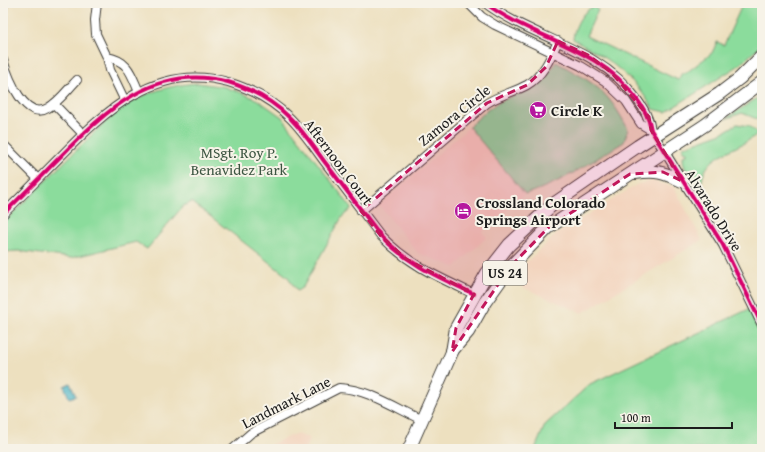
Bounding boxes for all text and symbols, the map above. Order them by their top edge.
street label: Zamora Circle [413,79,495,151]
supermarket icon: Circle K [528,100,548,120]
place label: Circle K [551,100,603,121]
street label: Afternoon Court [300,114,379,210]
park label: MSgt. Roy P. Benavidez Park [191,142,288,180]
street label: Alvarado Drive [680,165,748,255]
place label: Crossland Colorado Springs Airport [476,192,605,230]
hotel icon: Crossland Colorado Springs Airport [453,201,473,221]
road number: US 24 [483,261,527,285]
street label: Landmark Lane [238,371,334,433]
scale bar [615,404,732,430]
text: 100 m [621,409,651,426]

